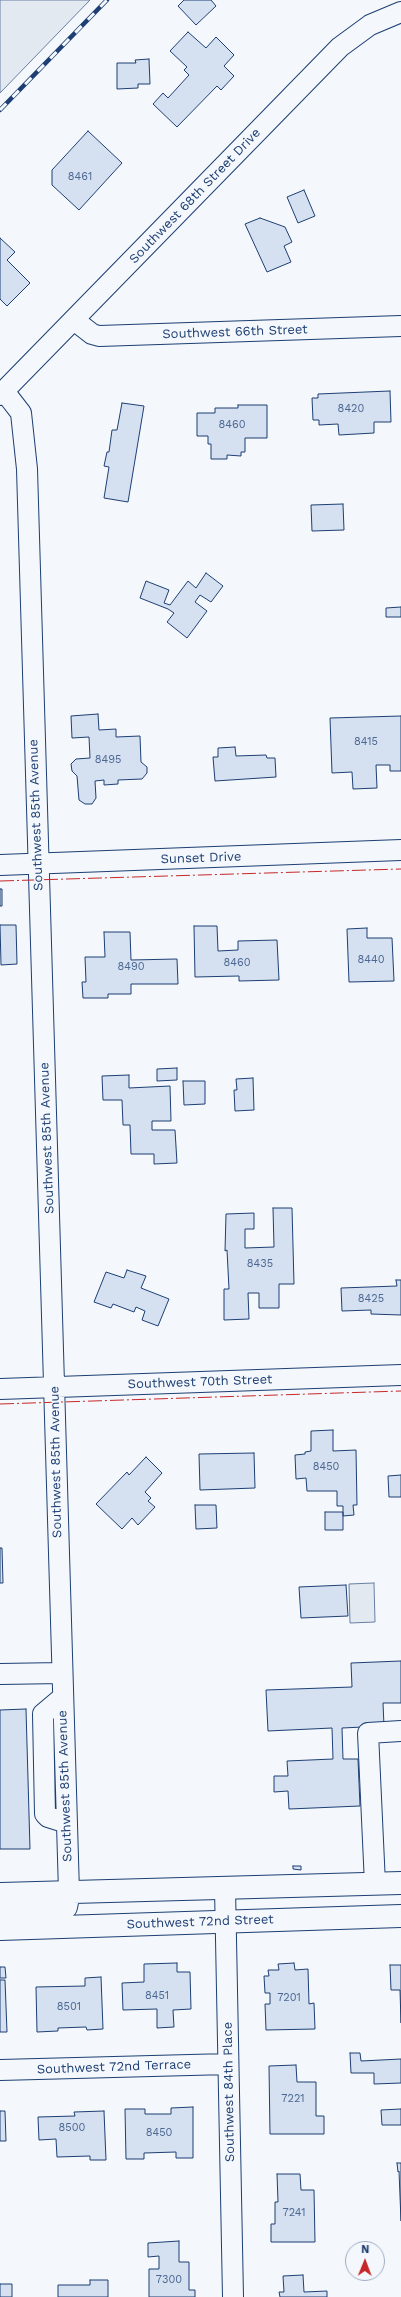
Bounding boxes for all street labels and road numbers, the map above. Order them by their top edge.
street label: Southwest 68th Street Drive [126,125,264,267]
street label: Southwest 66th Street [162,322,308,342]
street label: Southwest 85th Avenue [26,739,46,891]
street label: Sunset Drive [160,849,242,867]
street label: Southwest 85th Avenue [37,1062,57,1214]
street label: Southwest 70th Street [127,1372,273,1392]
street label: Southwest 85th Avenue [47,1386,65,1538]
street label: Southwest 85th Avenue [55,1710,75,1862]
street label: Southwest 72nd Street [126,1912,274,1932]
street label: Southwest 84th Place [220,2022,238,2162]
street label: Southwest 72nd Terrace [37,2057,191,2077]

